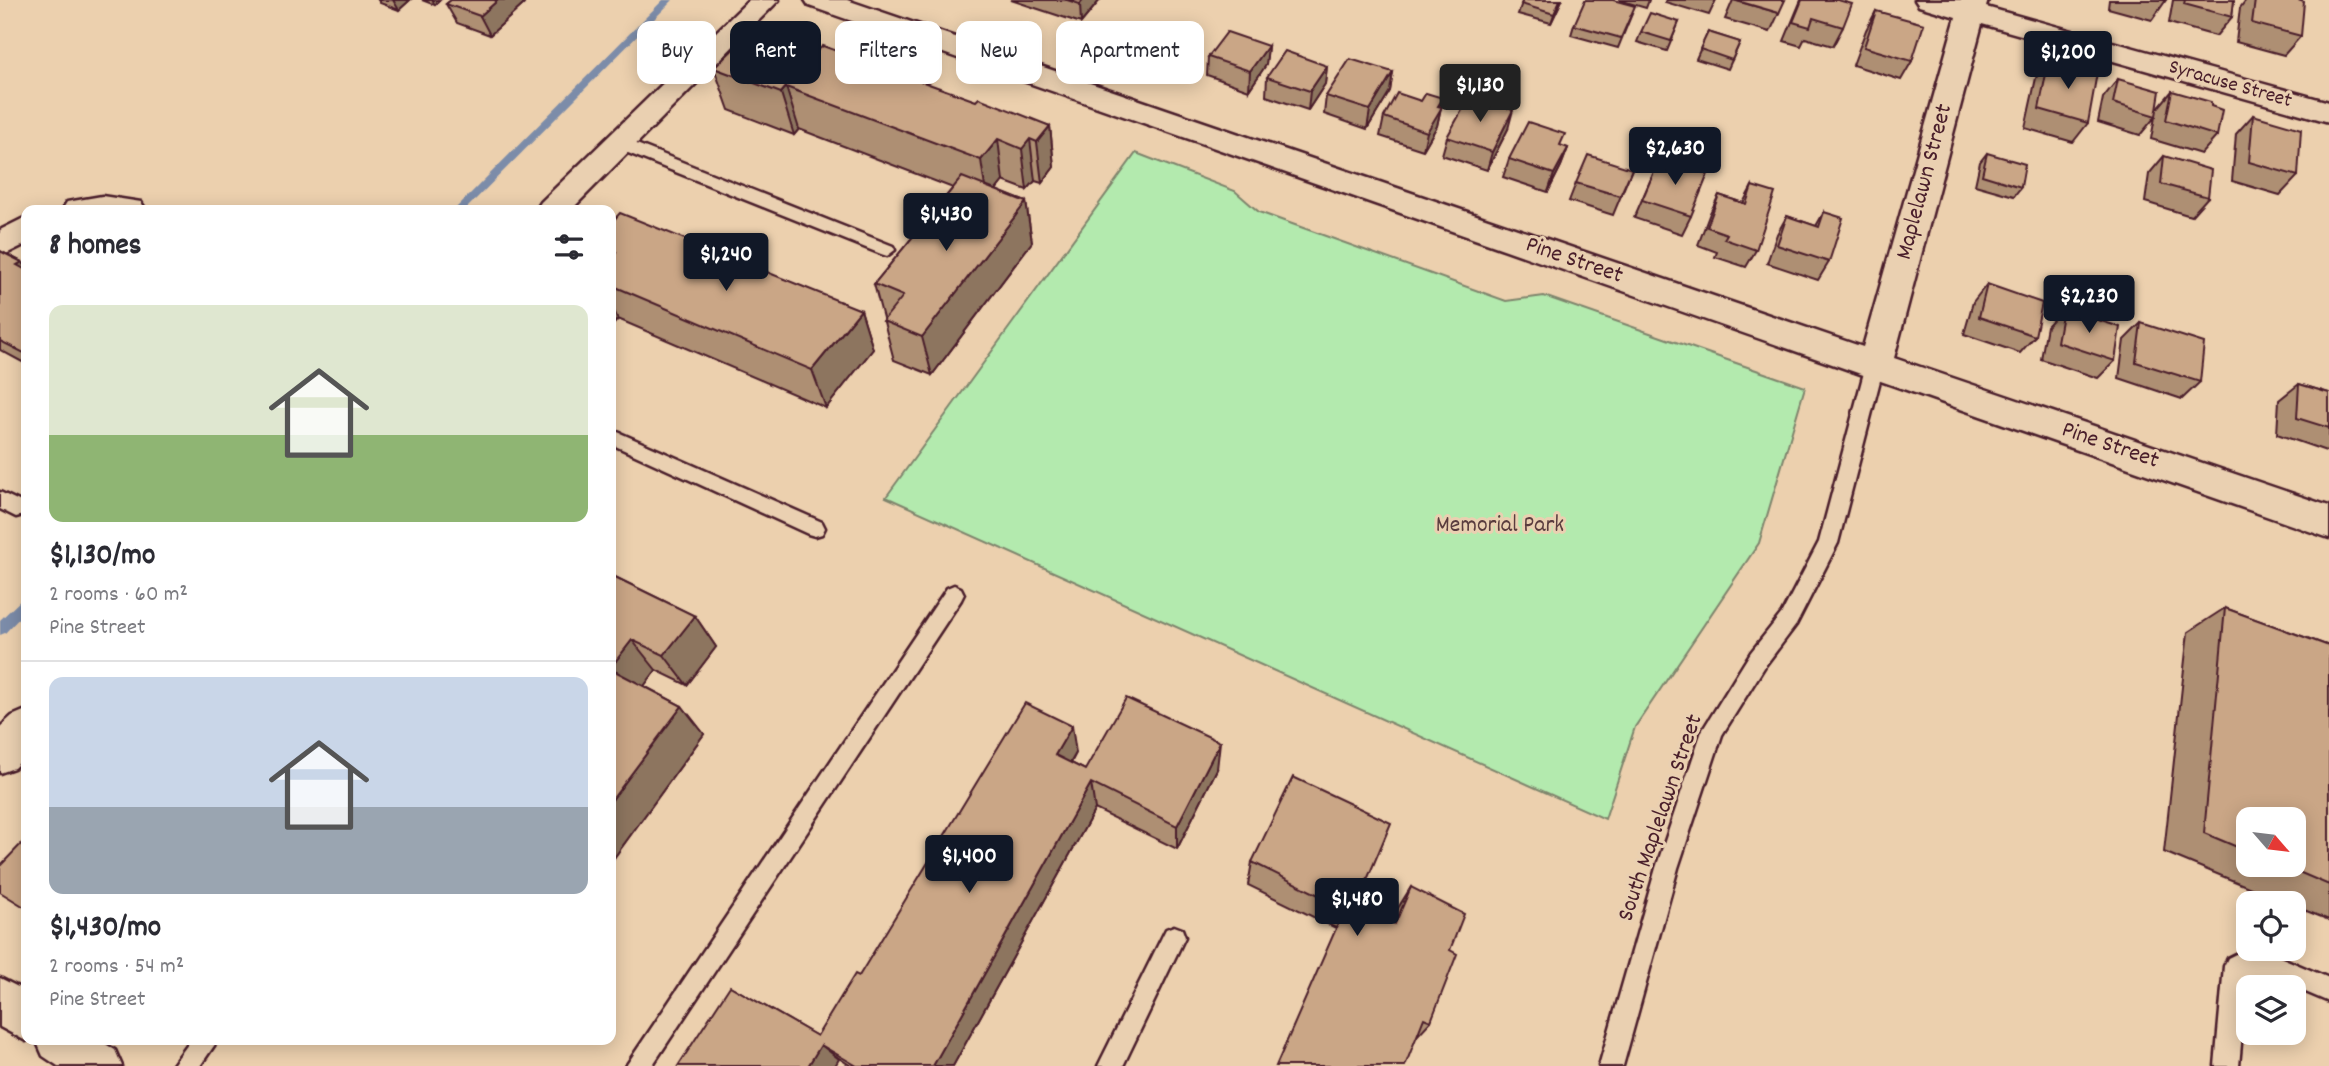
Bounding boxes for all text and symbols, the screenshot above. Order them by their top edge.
chip: Buy [637,21,716,84]
chip: Rent [730,21,821,84]
chip: Filters [835,21,942,84]
chip: New [956,21,1042,84]
chip: Apartment [1056,21,1204,84]
pin: $1,200 [2011,32,2125,91]
text: $1,200 [2040,37,2096,70]
street label: Syracuse Street [2165,53,2295,117]
pin: $1,130 [1423,64,1537,124]
text: $1,130 [1456,70,1504,103]
street label: Maplelawn Street [1888,100,1962,264]
pin: $2,630 [1618,128,1732,187]
text: $2,630 [1645,133,1705,166]
pin: $1,430 [889,194,1003,253]
text: $1,430 [919,199,973,232]
text: 8 homes [49,226,141,269]
icon: filters [550,228,588,266]
street label: Pine Street [1521,229,1627,294]
pin: $1,240 [669,233,783,293]
text: $1,240 [699,239,753,272]
pin: $2,230 [2032,276,2146,335]
text: $2,230 [2060,281,2118,314]
icon: home [256,350,382,476]
street label: Pine Street [2057,414,2163,479]
park label: Memorial Park [1436,509,1564,543]
text: $1,130/mo [49,536,155,579]
text: 2 rooms · 60 m² [49,579,188,612]
text: Pine Street [49,612,146,645]
street label: South Maplelawn Street [1610,710,1712,926]
icon: home [256,722,382,848]
north arrow [2236,807,2306,877]
map controls [2236,807,2306,1045]
pin: $1,400 [912,836,1026,895]
text: $1,400 [941,841,997,874]
pin: $1,480 [1300,878,1414,938]
text: $1,480 [1331,884,1383,917]
button: locate [2236,891,2306,961]
text: $1,430/mo [49,908,161,951]
text: 2 rooms · 54 m² [49,951,184,984]
button: layers [2236,975,2306,1045]
text: Pine Street [49,984,146,1017]

